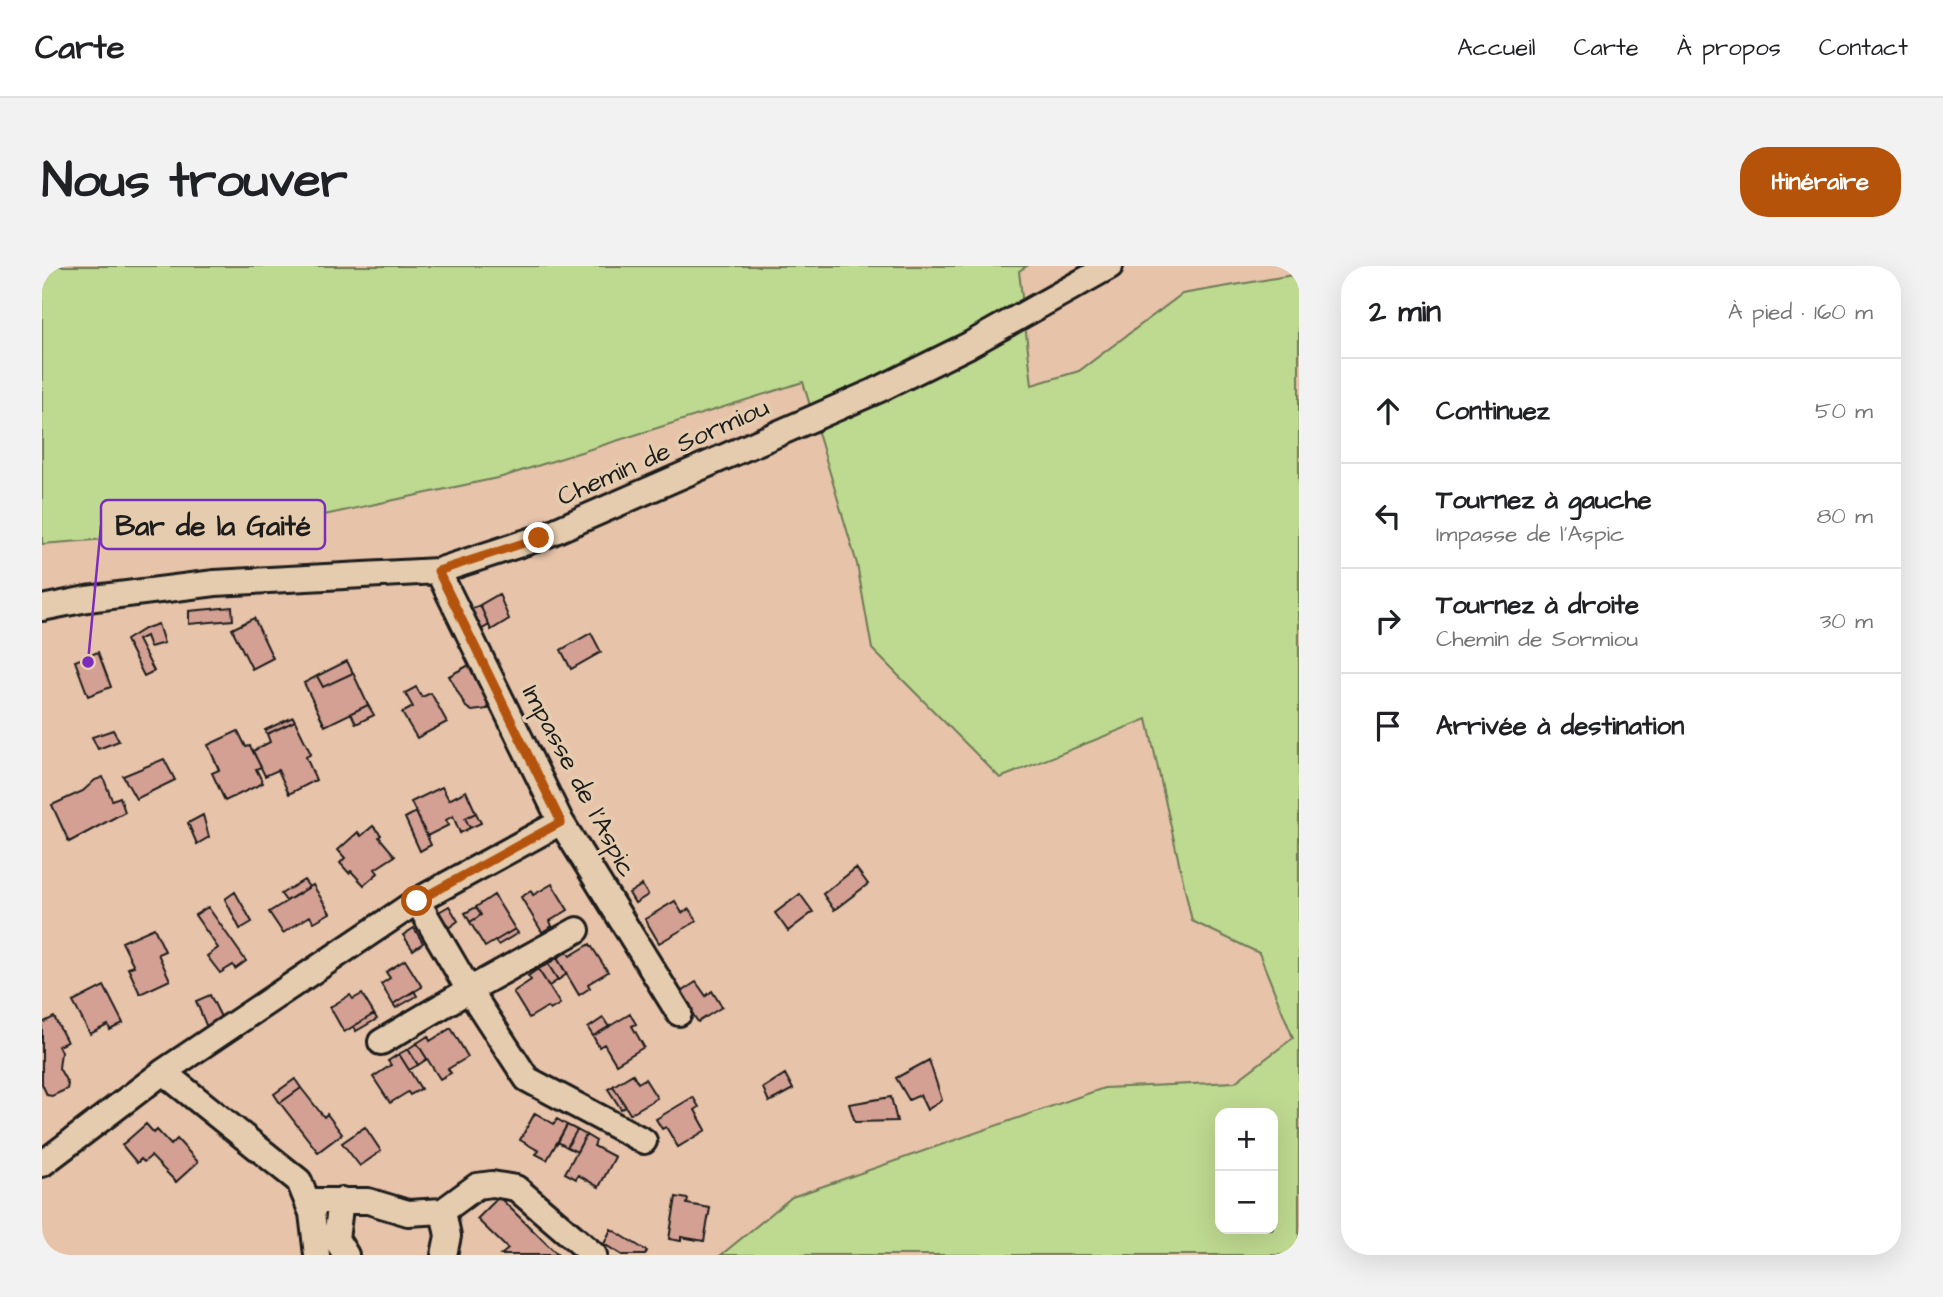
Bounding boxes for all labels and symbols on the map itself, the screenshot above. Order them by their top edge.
street label: Chemin de Sormiou [551,389,775,515]
callout: Bar de la Gaité [101,500,325,549]
text: Bar de la Gaité [115,507,311,546]
route end [523,522,554,553]
street label: Impasse de l'Aspic [513,678,645,884]
route start [401,885,432,916]

